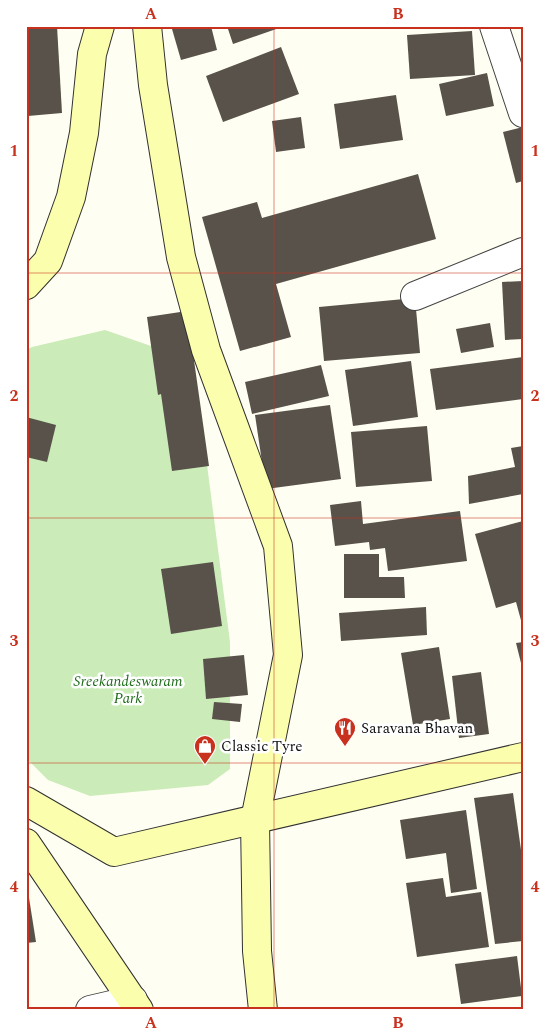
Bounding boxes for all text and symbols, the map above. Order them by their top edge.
text: A [145,2,158,26]
text: B [392,2,404,26]
text: 1 [10,139,18,163]
text: 1 [531,139,539,163]
text: 2 [10,384,19,408]
text: 2 [531,384,540,408]
text: 3 [10,629,19,653]
text: 3 [531,629,540,653]
park label: Sreekandeswaram Park [73,670,183,710]
restaurant icon: Saravana Bhavan [333,716,357,747]
place label: Saravana Bhavan [361,717,474,740]
shop icon: Classic Tyre [193,734,217,765]
place label: Classic Tyre [221,735,303,758]
text: 4 [10,875,19,899]
text: 4 [531,875,540,899]
text: A [145,1011,158,1035]
text: B [392,1011,404,1035]

